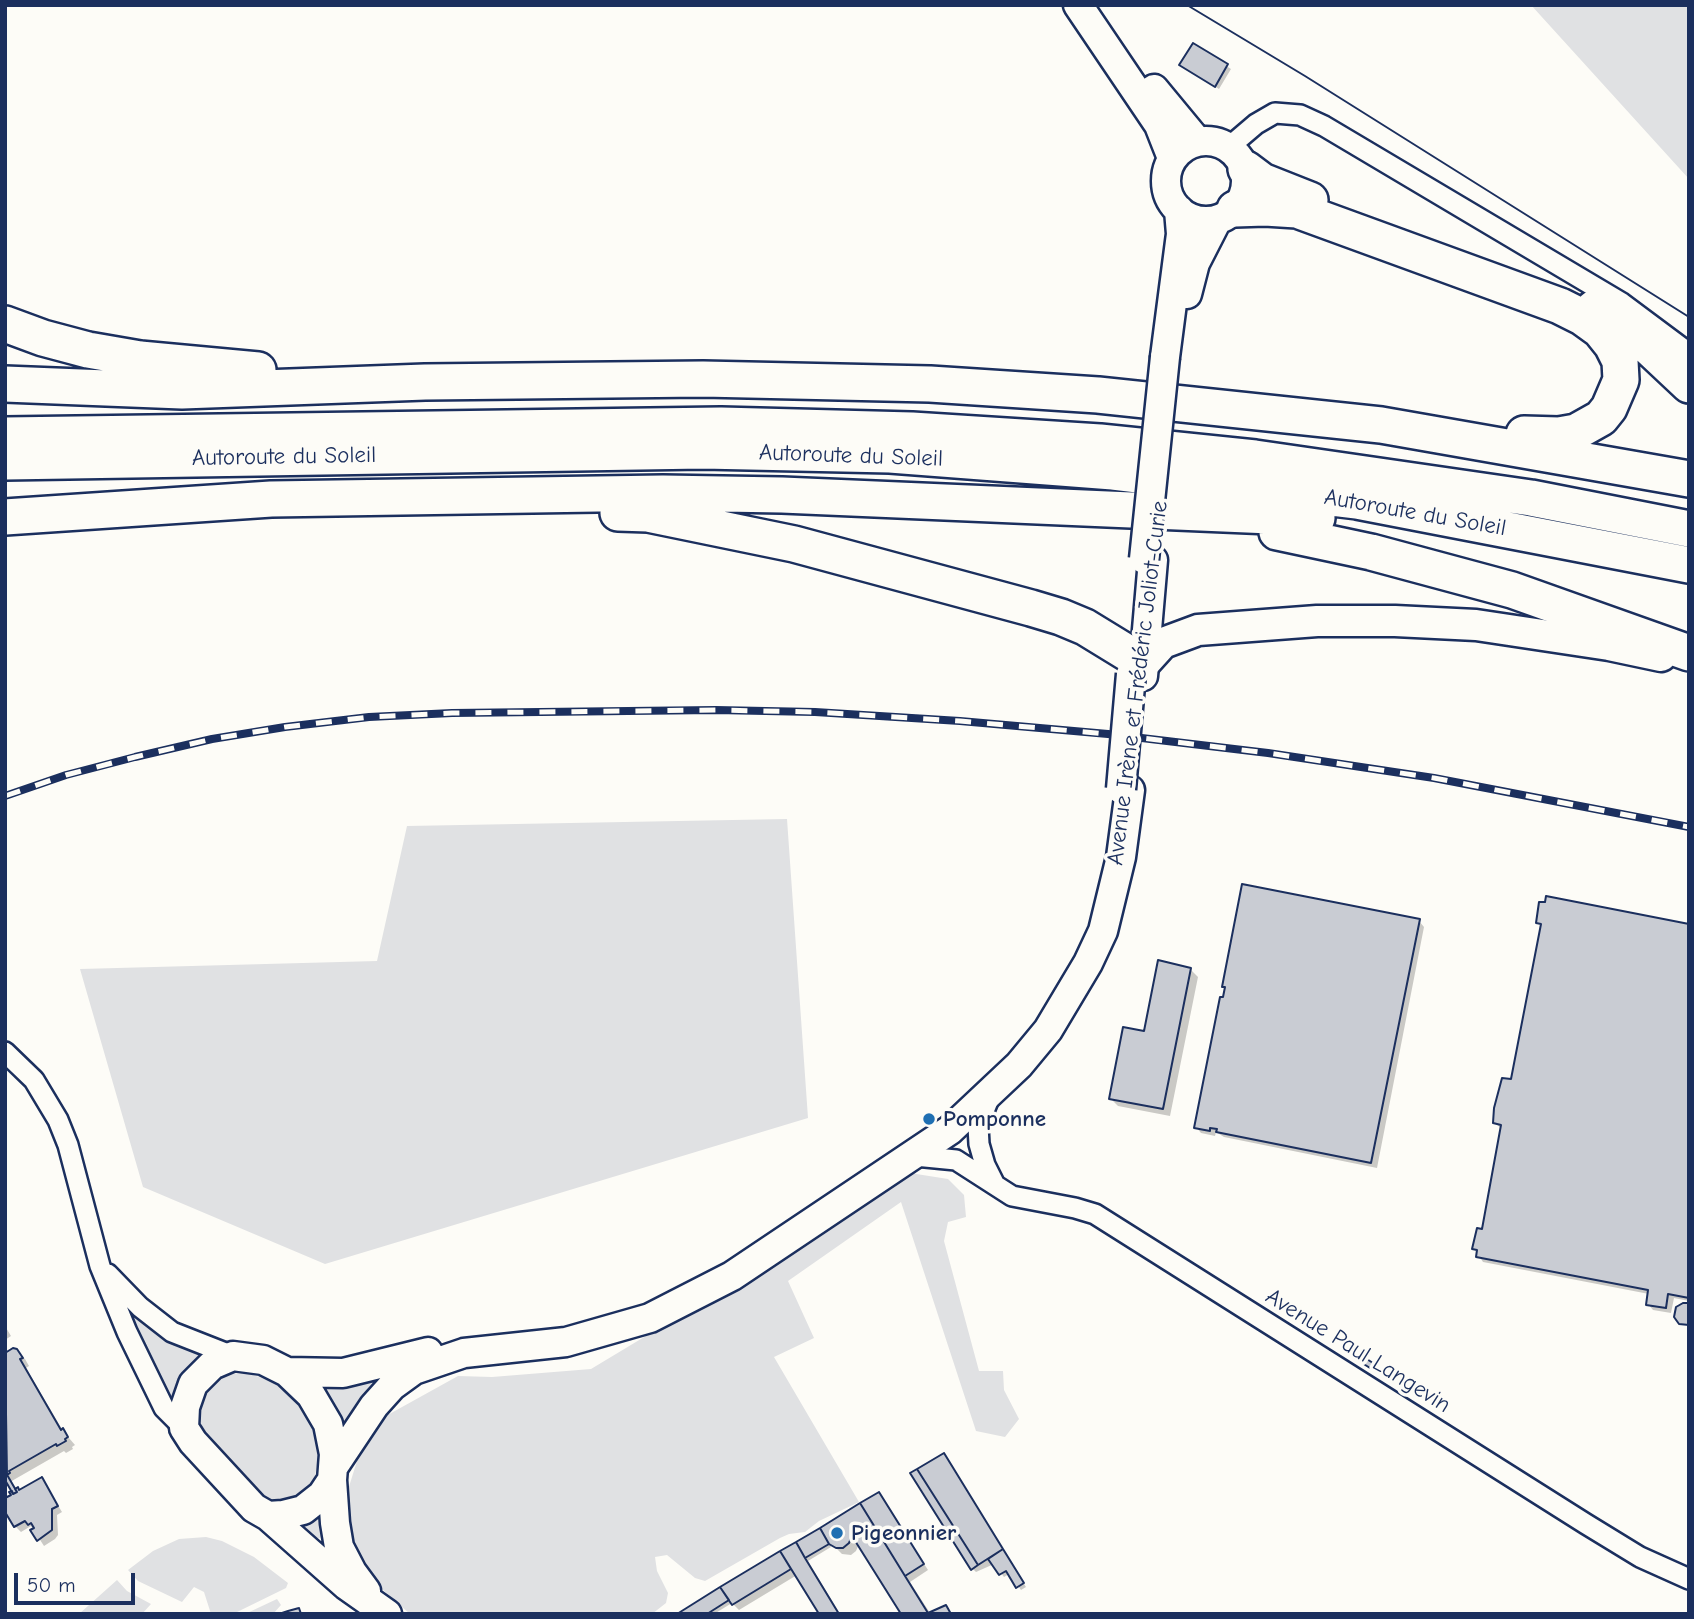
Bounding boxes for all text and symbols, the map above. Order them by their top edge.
street label: Autoroute du Soleil [758,439,944,473]
street label: Autoroute du Soleil [192,442,376,472]
street label: Autoroute du Soleil [1322,483,1508,543]
street label: Avenue Irène et Frédéric Joliot-Curie [1102,499,1174,867]
place label: Pomponne [943,1105,1046,1133]
marker: Pomponne [921,1111,937,1127]
street label: Avenue Paul Langevin [1260,1283,1456,1419]
place label: Pigeonnier [851,1519,956,1547]
marker: Pigeonnier [829,1525,845,1541]
scale bar [18,1560,138,1604]
text: 50 m [27,1573,76,1597]

